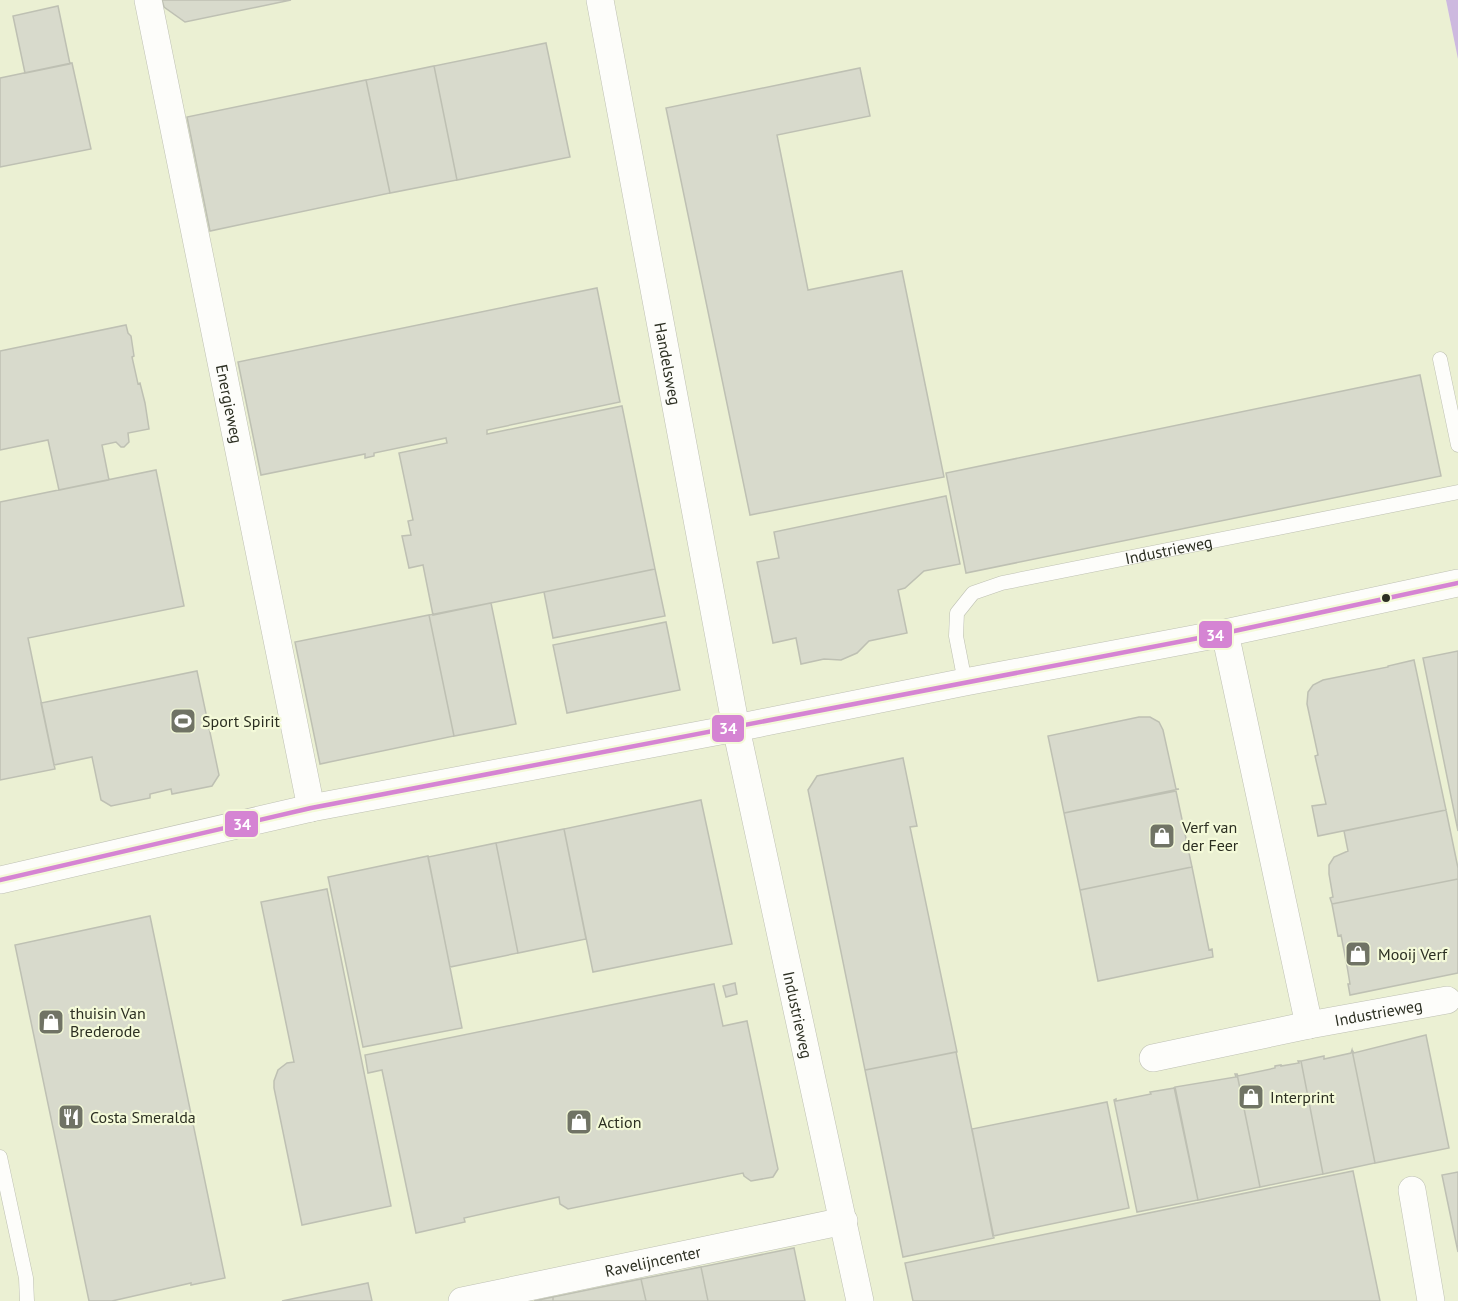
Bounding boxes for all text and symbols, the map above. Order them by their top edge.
street label: Handelsweg [650,321,685,407]
street label: Energieweg [212,363,247,445]
street label: Industrieweg [1123,531,1214,568]
unlabelled marker [1380,592,1392,604]
line badge: 34 [1198,620,1233,649]
text: 34 [1206,625,1224,645]
sports icon: Sport Spirit [168,706,198,736]
place label: Sport Spirit [202,711,281,731]
line badge: 34 [711,714,745,743]
text: 34 [719,718,737,738]
line badge: 34 [224,810,259,838]
text: 34 [233,814,251,834]
place label: Verf van der Feer [1181,817,1239,855]
shop icon: Verf van der Feer [1147,821,1177,851]
shop icon: Mooij Verf [1343,939,1373,969]
place label: Mooij Verf [1378,944,1448,964]
street label: Industrieweg [779,969,817,1060]
street label: Industrieweg [1333,995,1424,1030]
place label: thuisin Van Brederode [70,1003,146,1041]
shop icon: thuisin Van Brederode [36,1007,66,1037]
shop icon: Interprint [1236,1082,1266,1112]
place label: Interprint [1270,1087,1335,1107]
restaurant icon: Costa Smeralda [56,1102,86,1132]
place label: Costa Smeralda [90,1107,196,1127]
shop icon: Action [564,1107,594,1137]
place label: Action [598,1112,641,1132]
street label: Ravelijncenter [603,1241,703,1281]

